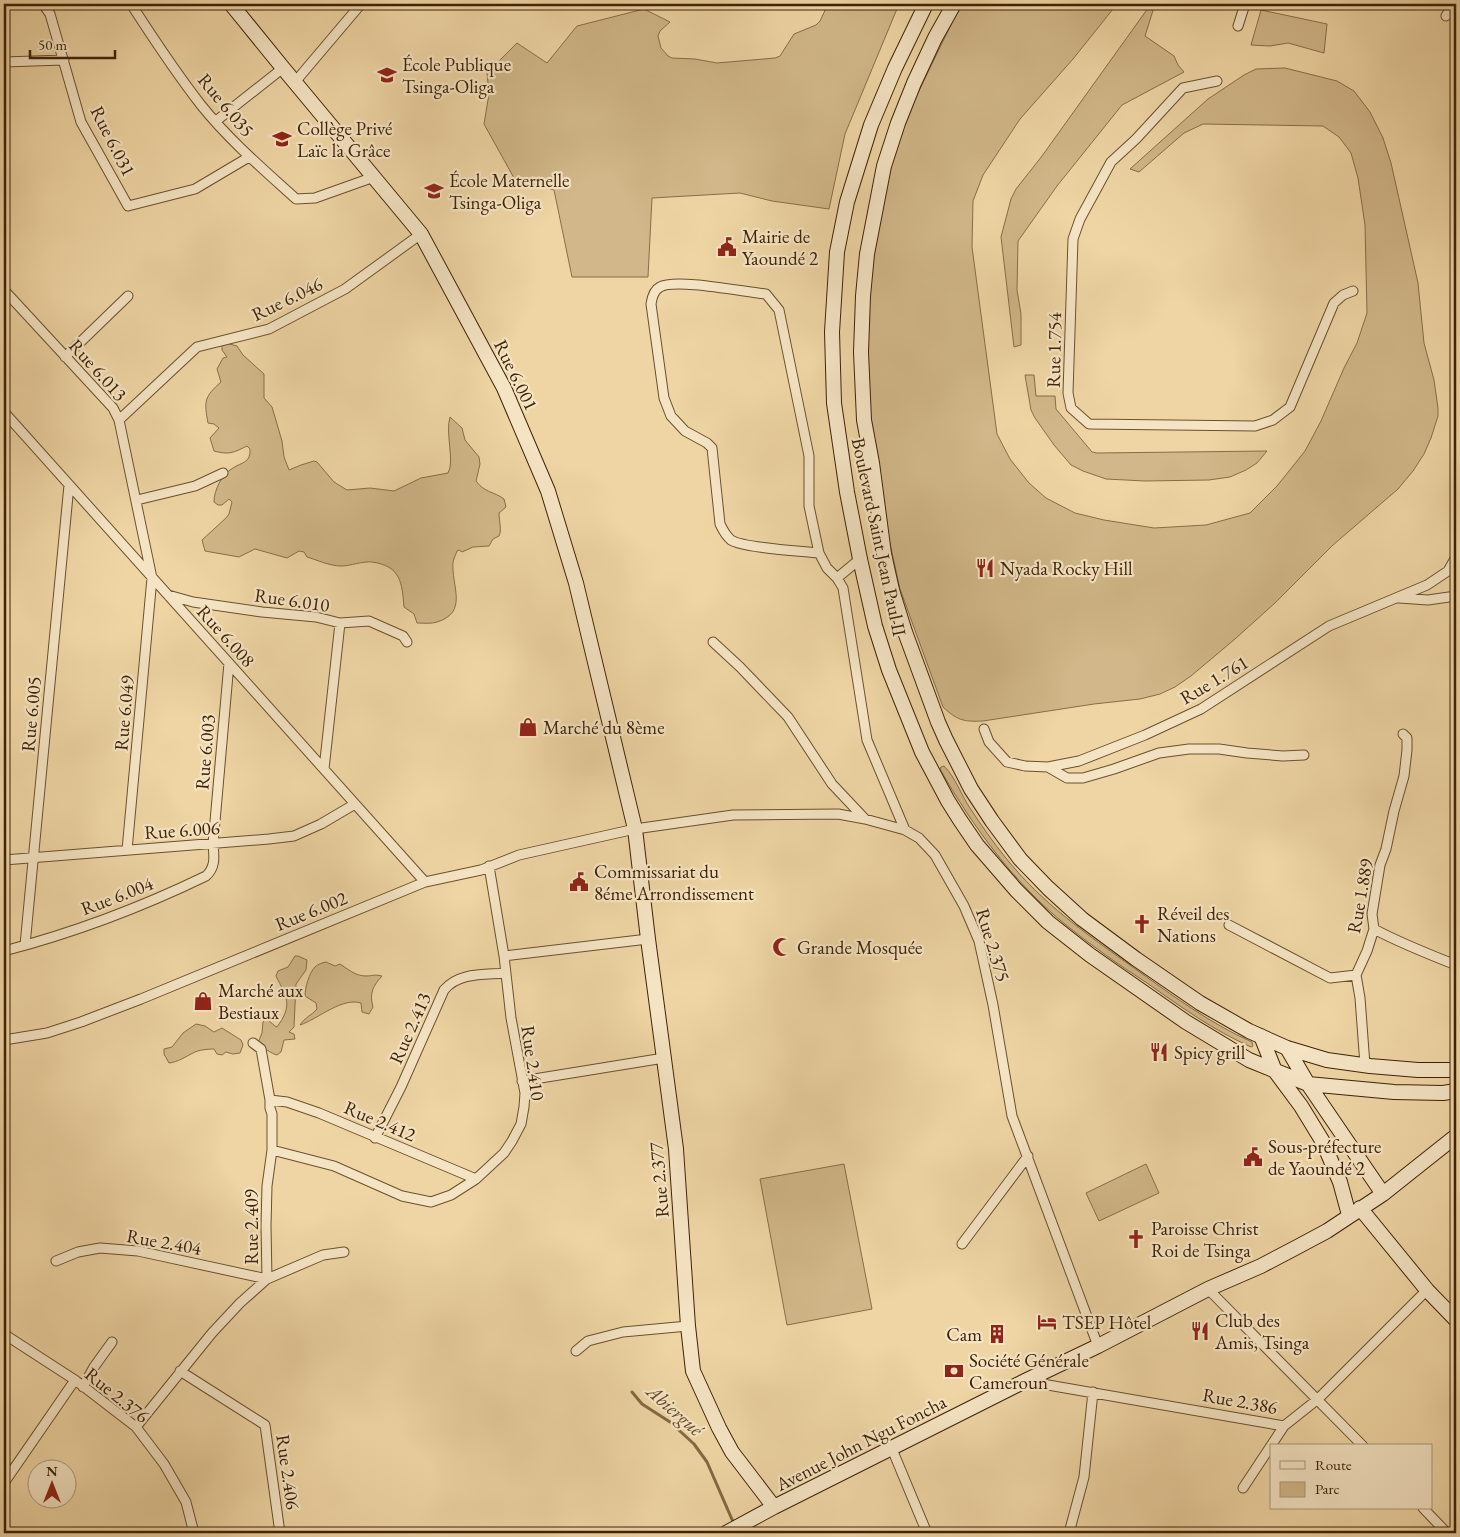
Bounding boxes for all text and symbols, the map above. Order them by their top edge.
scale bar [30,28,115,60]
text: 50 m [38,35,67,54]
place label: École Publique Tsinga-Oliga [402,52,511,99]
school or university icon: École Publique Tsinga-Oliga [376,64,398,86]
street label: Rue 6.035 [192,68,260,142]
street label: Rue 6.031 [85,102,141,180]
place label: Collège Privé Laïc la Grâce [297,116,392,163]
school or university icon: Collège Privé Laïc la Grâce [271,128,293,150]
place label: École Maternelle Tsinga-Oliga [449,168,570,215]
school or university icon: École Maternelle Tsinga-Oliga [423,180,445,202]
place label: Mairie de Yaoundé 2 [742,224,818,271]
public building icon: Mairie de Yaoundé 2 [716,236,738,258]
street label: Rue 6.046 [248,271,326,327]
street label: Rue 1.754 [1041,311,1067,388]
street label: Rue 6.013 [63,334,133,406]
street label: Rue 6.001 [488,336,544,414]
street label: Boulevard Saint Jean Paul II [846,435,912,639]
place label: Nyada Rocky Hill [1000,556,1133,581]
restaurant icon: Nyada Rocky Hill [974,557,996,579]
street label: Rue 6.010 [253,582,331,618]
street label: Rue 6.008 [191,600,261,672]
street label: Rue 1.761 [1175,650,1253,710]
street label: Rue 6.049 [108,674,140,752]
street label: Rue 6.005 [15,675,47,753]
street label: Rue 6.003 [189,713,221,791]
place label: Marché du 8ème [543,715,665,740]
shop icon: Marché du 8ème [517,716,539,738]
street label: Rue 6.006 [143,815,221,845]
street label: Rue 1.889 [1341,857,1379,935]
place label: Commissariat du 8éme Arrondissement [594,859,754,906]
street label: Rue 6.004 [77,870,158,921]
public building icon: Commissariat du 8éme Arrondissement [568,871,590,893]
street label: Rue 6.002 [271,885,351,937]
place label: Réveil des Nations [1157,901,1229,948]
street label: Rue 2.375 [970,905,1016,985]
church icon: Réveil des Nations [1131,913,1153,935]
place label: Grande Mosquée [797,935,922,960]
mosque icon: Grande Mosquée [771,936,793,958]
place label: Marché aux Bestiaux [218,978,304,1025]
street label: Rue 2.413 [383,988,437,1068]
shop icon: Marché aux Bestiaux [192,990,214,1012]
street label: Rue 2.410 [515,1024,551,1102]
place label: Spicy grill [1174,1040,1246,1065]
restaurant icon: Spicy grill [1148,1041,1170,1063]
street label: Rue 2.412 [340,1095,420,1147]
place label: Sous-préfecture de Yaoundé 2 [1268,1134,1381,1181]
street label: Rue 2.377 [643,1140,675,1219]
public building icon: Sous-préfecture de Yaoundé 2 [1242,1146,1264,1168]
street label: Rue 2.409 [239,1189,264,1265]
place label: Paroisse Christ Roi de Tsinga [1151,1216,1258,1263]
street label: Rue 2.404 [125,1223,204,1261]
church icon: Paroisse Christ Roi de Tsinga [1125,1228,1147,1250]
place label: Club des Amis, Tsinga [1214,1308,1310,1355]
place label: TSEP Hôtel [1062,1310,1152,1335]
hotel icon: TSEP Hôtel [1036,1311,1058,1333]
restaurant icon: Club des Amis, Tsinga [1189,1320,1211,1342]
place label: Cam [946,1322,982,1347]
building icon: Cam [986,1323,1008,1345]
place label: Société Générale Cameroun [969,1348,1089,1395]
bank icon: Société Générale Cameroun [943,1360,965,1382]
street label: Rue 2.376 [80,1361,154,1429]
water label: Abiergué [640,1377,710,1443]
street label: Rue 2.386 [1201,1382,1279,1420]
street label: Avenue John Ngu Foncha [771,1389,951,1497]
street label: Rue 2.406 [270,1433,306,1511]
legend [1270,1444,1432,1510]
text: Route [1315,1455,1352,1474]
north arrow [28,1460,78,1510]
text: N [46,1462,58,1480]
text: Parc [1315,1479,1340,1498]

